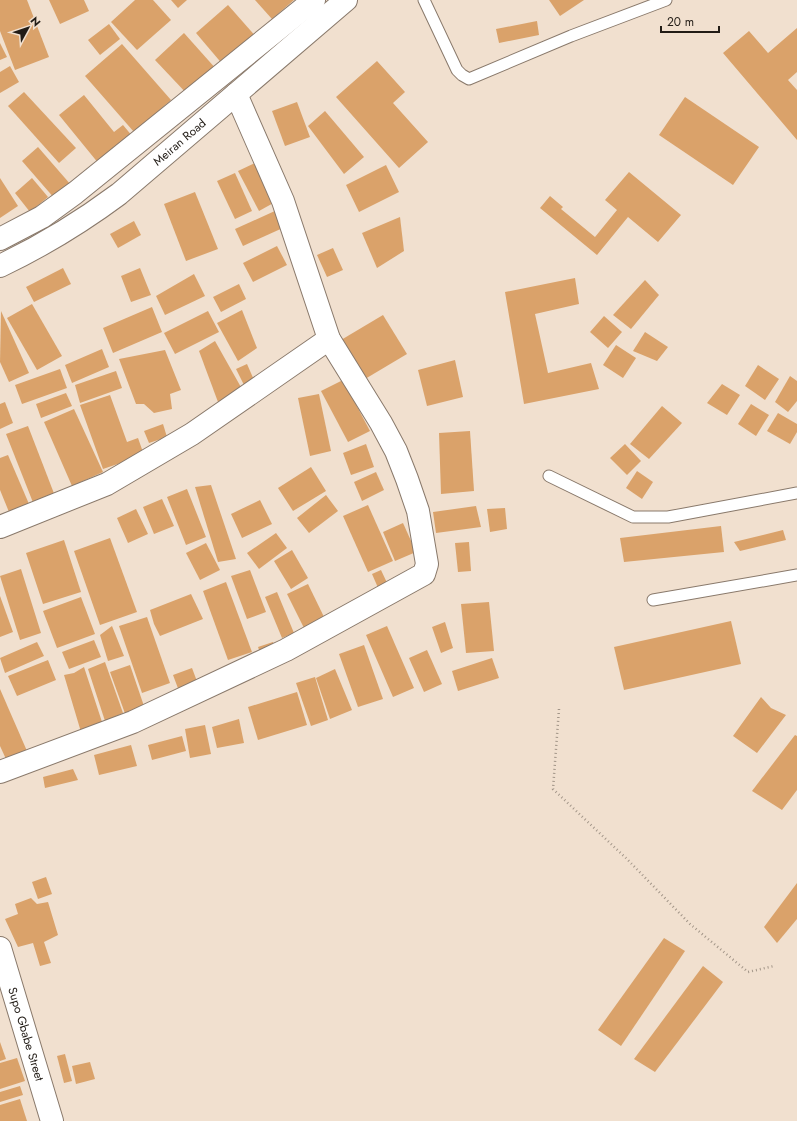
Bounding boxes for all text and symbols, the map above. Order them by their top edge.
north arrow [8,8,48,48]
scale bar [661,8,719,34]
text: N [27,13,45,30]
text: 20 m [667,13,694,31]
street label: Meiran Road [149,114,210,170]
street label: Supo Gbabe Street [3,985,49,1083]

